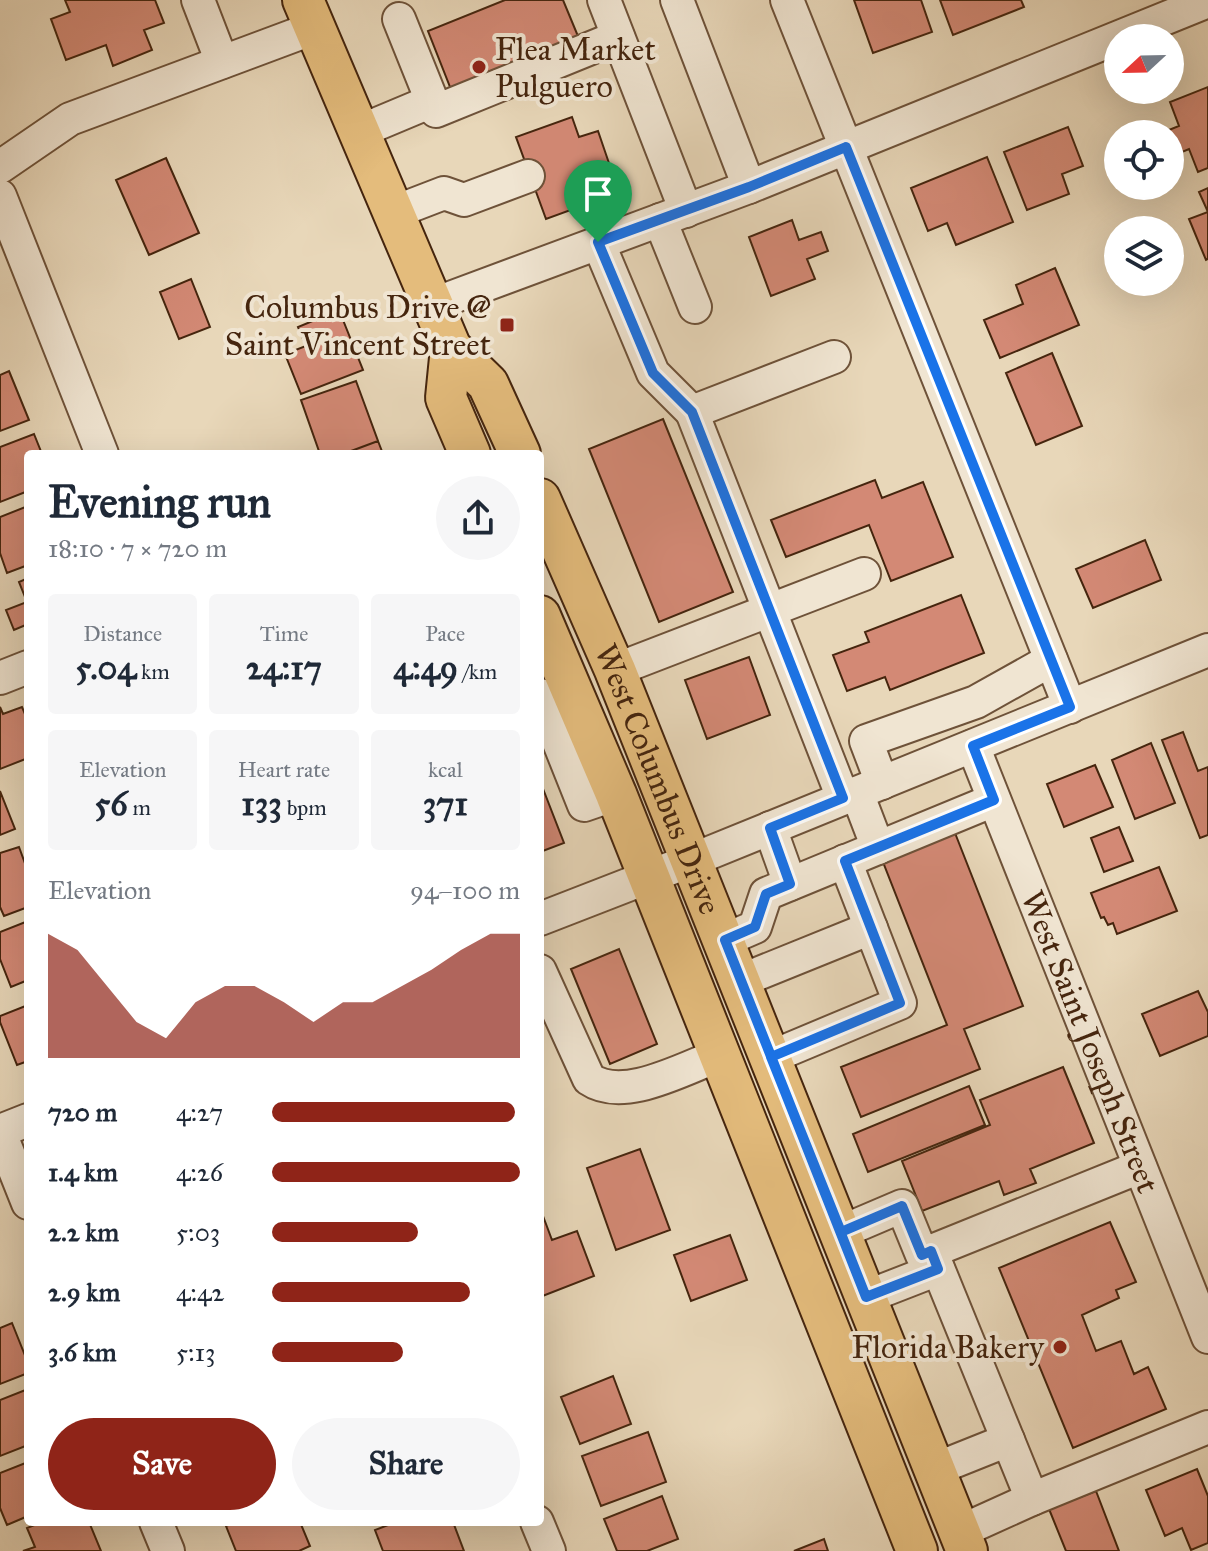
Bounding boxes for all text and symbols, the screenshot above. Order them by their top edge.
north arrow [1104,24,1184,104]
map controls [1104,24,1184,296]
place label: Flea Market Pulguero [495,30,656,106]
marker: Flea Market Pulguero [470,58,488,76]
button: locate [1104,120,1184,200]
pin [564,160,632,242]
icon: arrive [576,172,620,216]
button: layers [1104,216,1184,296]
place label: Columbus Drive @ Saint Vincent Street [225,288,491,364]
marker: Columbus Drive @ Saint Vincent Street [498,316,516,334]
text: Evening run [48,475,271,529]
button: share [436,476,520,560]
text: 18:10 · 7 × 720 m [48,532,227,564]
text: Distance [83,620,162,647]
text: Time [260,620,308,647]
text: Pace [425,620,465,647]
street label: West Columbus Drive [586,638,730,920]
text: 5.04 [76,647,136,688]
text: 24:17 [246,647,322,688]
text: 4:49 [393,647,458,688]
text: km [136,658,170,685]
text: /km [458,658,497,685]
text: Elevation [79,756,166,783]
text: Heart rate [238,756,330,783]
text: kcal [428,756,463,783]
text: 56 [94,783,128,824]
text: 133 [241,783,282,824]
text: 371 [423,783,468,824]
text: m [128,794,151,821]
text: bpm [282,794,327,821]
text: Elevation [48,874,151,906]
text: 94–100 m [410,874,520,906]
street label: West Saint Joseph Street [1012,885,1168,1199]
text: 720 m [48,1096,117,1128]
text: 4:27 [176,1096,223,1128]
text: 1.4 km [48,1156,118,1188]
text: 4:26 [176,1156,223,1188]
text: 2.2 km [48,1216,119,1248]
text: 5:03 [176,1216,220,1248]
text: 2.9 km [48,1276,120,1308]
text: 4:42 [176,1276,224,1308]
place label: Florida Bakery [852,1328,1045,1367]
text: 3.6 km [48,1336,117,1368]
text: 5:13 [176,1336,215,1368]
marker: Florida Bakery [1051,1338,1069,1356]
button: Save [48,1418,276,1510]
button: Share [292,1418,520,1510]

